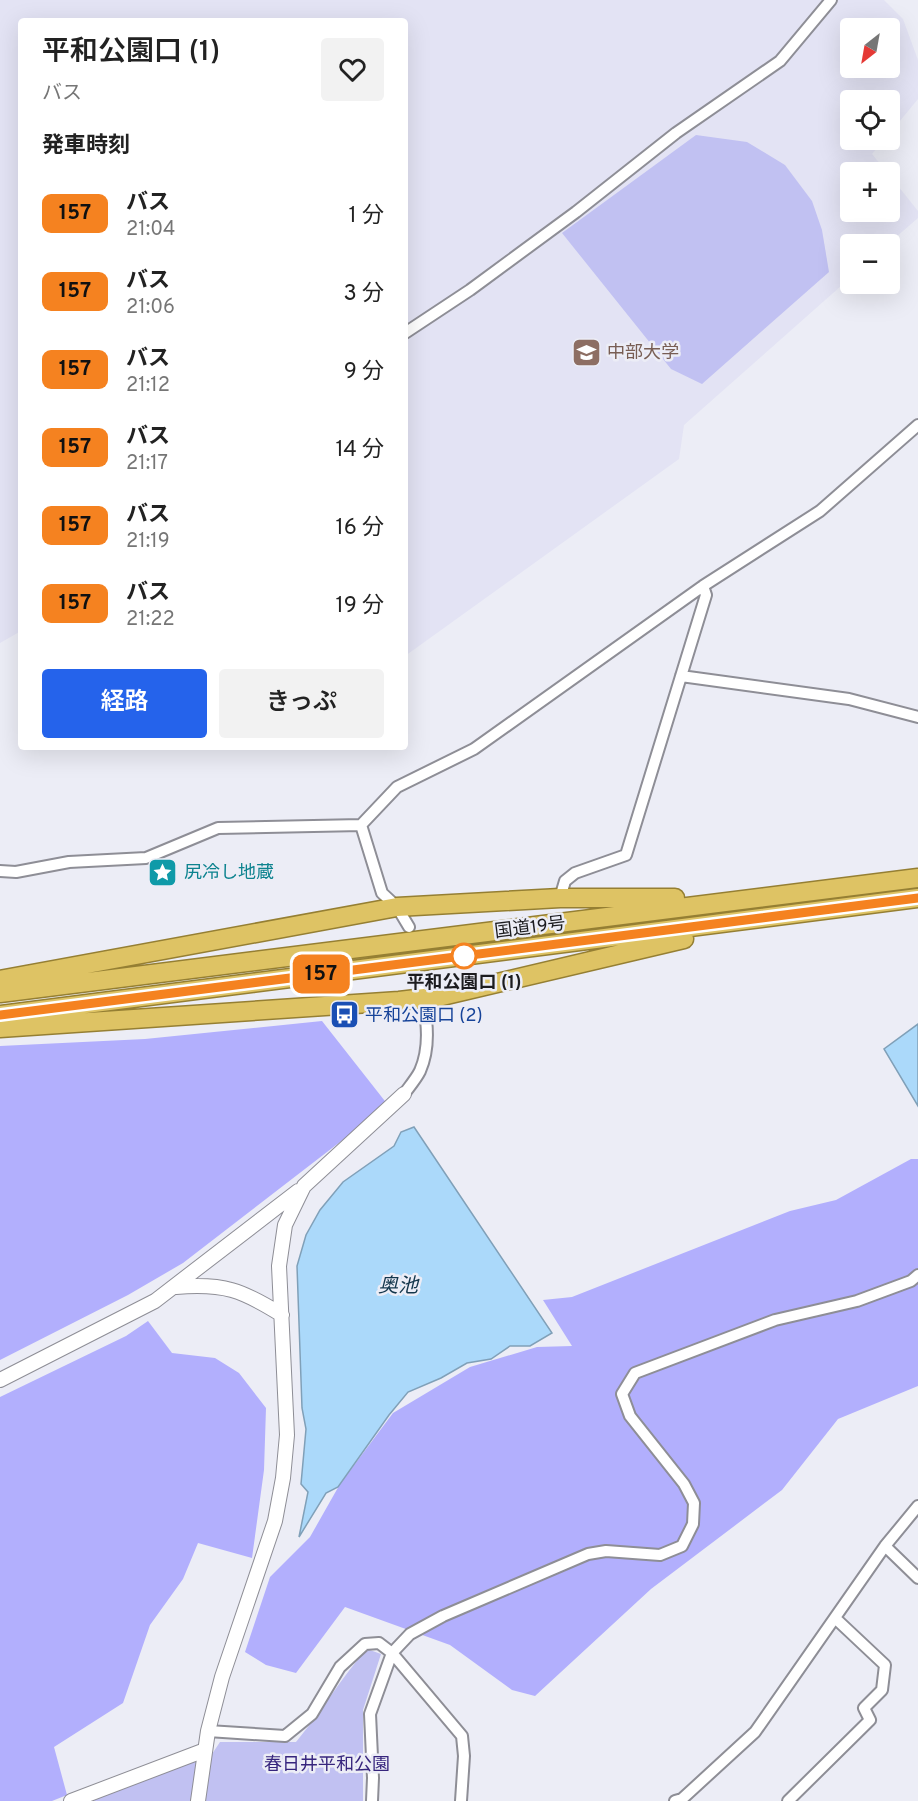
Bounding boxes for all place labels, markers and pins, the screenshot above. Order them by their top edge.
school or university icon: 中部大学 [570,336,602,368]
place label: 中部大学 [607,342,679,365]
place icon: 尻冷し地蔵 [147,856,179,888]
place label: 尻冷し地蔵 [184,862,274,885]
marker: 平和公園口 (1) [451,943,477,969]
place label: 平和公園口 (1) [406,972,522,995]
bus stop icon: 平和公園口 (2) [328,999,360,1031]
place label: 平和公園口 (2) [365,1005,483,1028]

